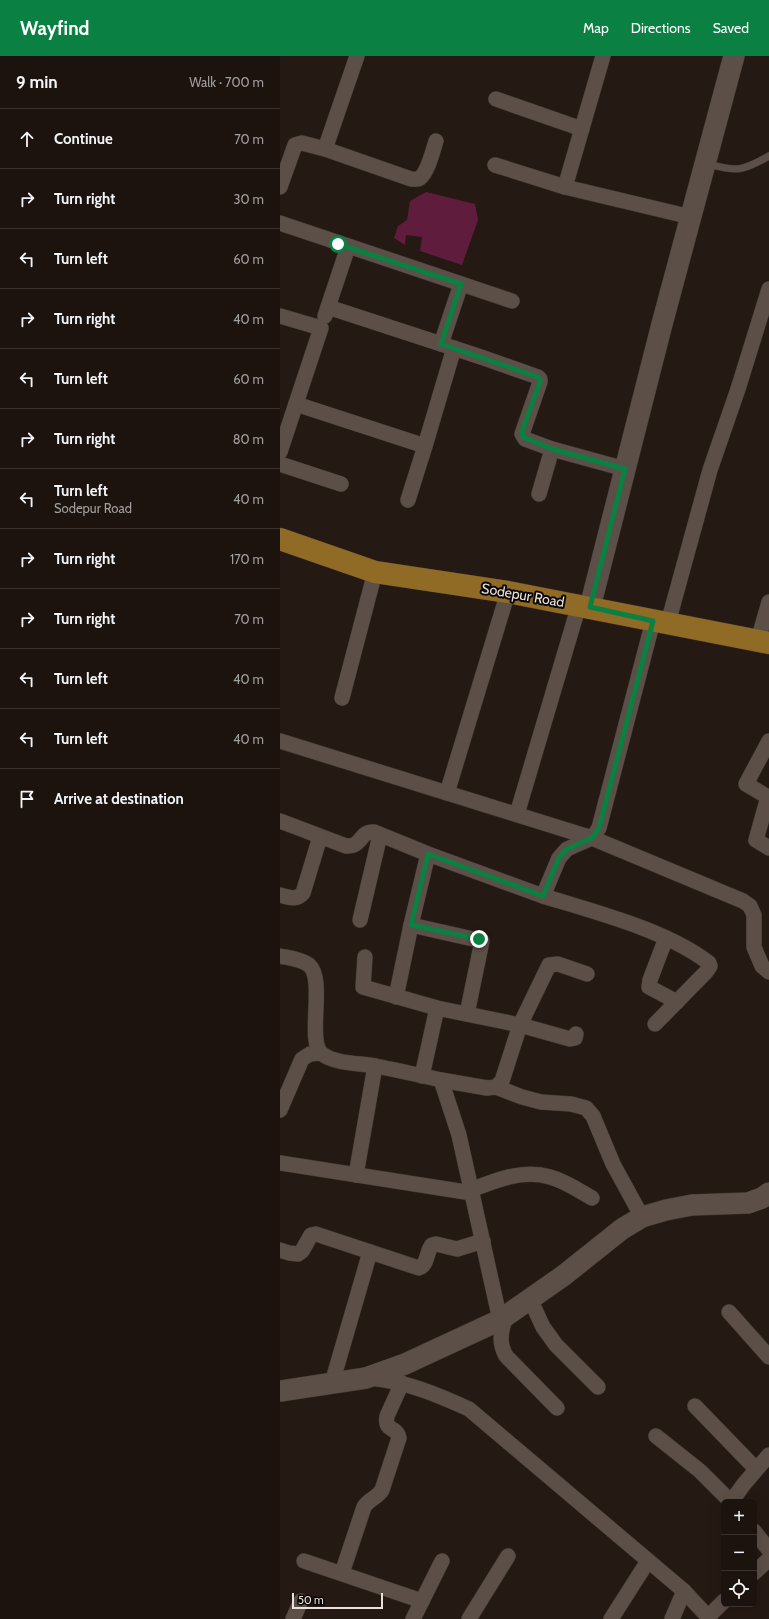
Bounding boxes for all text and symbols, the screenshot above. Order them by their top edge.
text: Wayfind [20,17,89,40]
text: Map [583,19,609,37]
text: Directions [631,19,691,37]
text: Saved [713,19,749,37]
text: 9 min [16,72,58,92]
text: Walk · 700 m [189,74,264,90]
icon: ahead [16,128,38,150]
text: Continue [54,130,113,148]
text: 70 m [234,131,264,147]
icon: right [16,188,38,210]
text: Turn right [54,190,115,208]
text: 30 m [234,191,264,207]
route start [329,235,347,253]
icon: left [16,248,38,270]
text: Turn left [54,250,108,268]
text: 60 m [233,251,264,267]
icon: right [16,308,38,330]
text: Turn right [54,310,115,328]
text: 40 m [233,311,264,327]
icon: left [16,368,38,390]
text: Turn left [54,370,108,388]
text: 60 m [233,371,264,387]
icon: right [16,428,38,450]
text: Turn right [54,430,115,448]
text: 80 m [233,431,264,447]
text: Turn left [54,482,108,500]
icon: left [16,488,38,510]
text: 40 m [233,491,264,507]
text: Sodepur Road [54,500,132,516]
icon: right [16,548,38,570]
text: Turn right [54,550,115,568]
text: 170 m [230,551,264,567]
street label: Sodepur Road [480,579,566,611]
icon: right [16,608,38,630]
text: Turn right [54,610,115,628]
text: 70 m [234,611,264,627]
icon: left [16,668,38,690]
text: Turn left [54,670,108,688]
text: 40 m [233,671,264,687]
icon: left [16,728,38,750]
text: Turn left [54,730,108,748]
text: 40 m [233,731,264,747]
icon: arrive [16,788,38,810]
text: Arrive at destination [54,790,184,808]
route end [470,930,488,948]
map controls [721,1499,757,1607]
button: + [721,1499,757,1535]
button: − [721,1535,757,1571]
button: locate [721,1571,757,1607]
scale bar [292,1591,383,1610]
text: 50 m [298,1593,324,1607]

